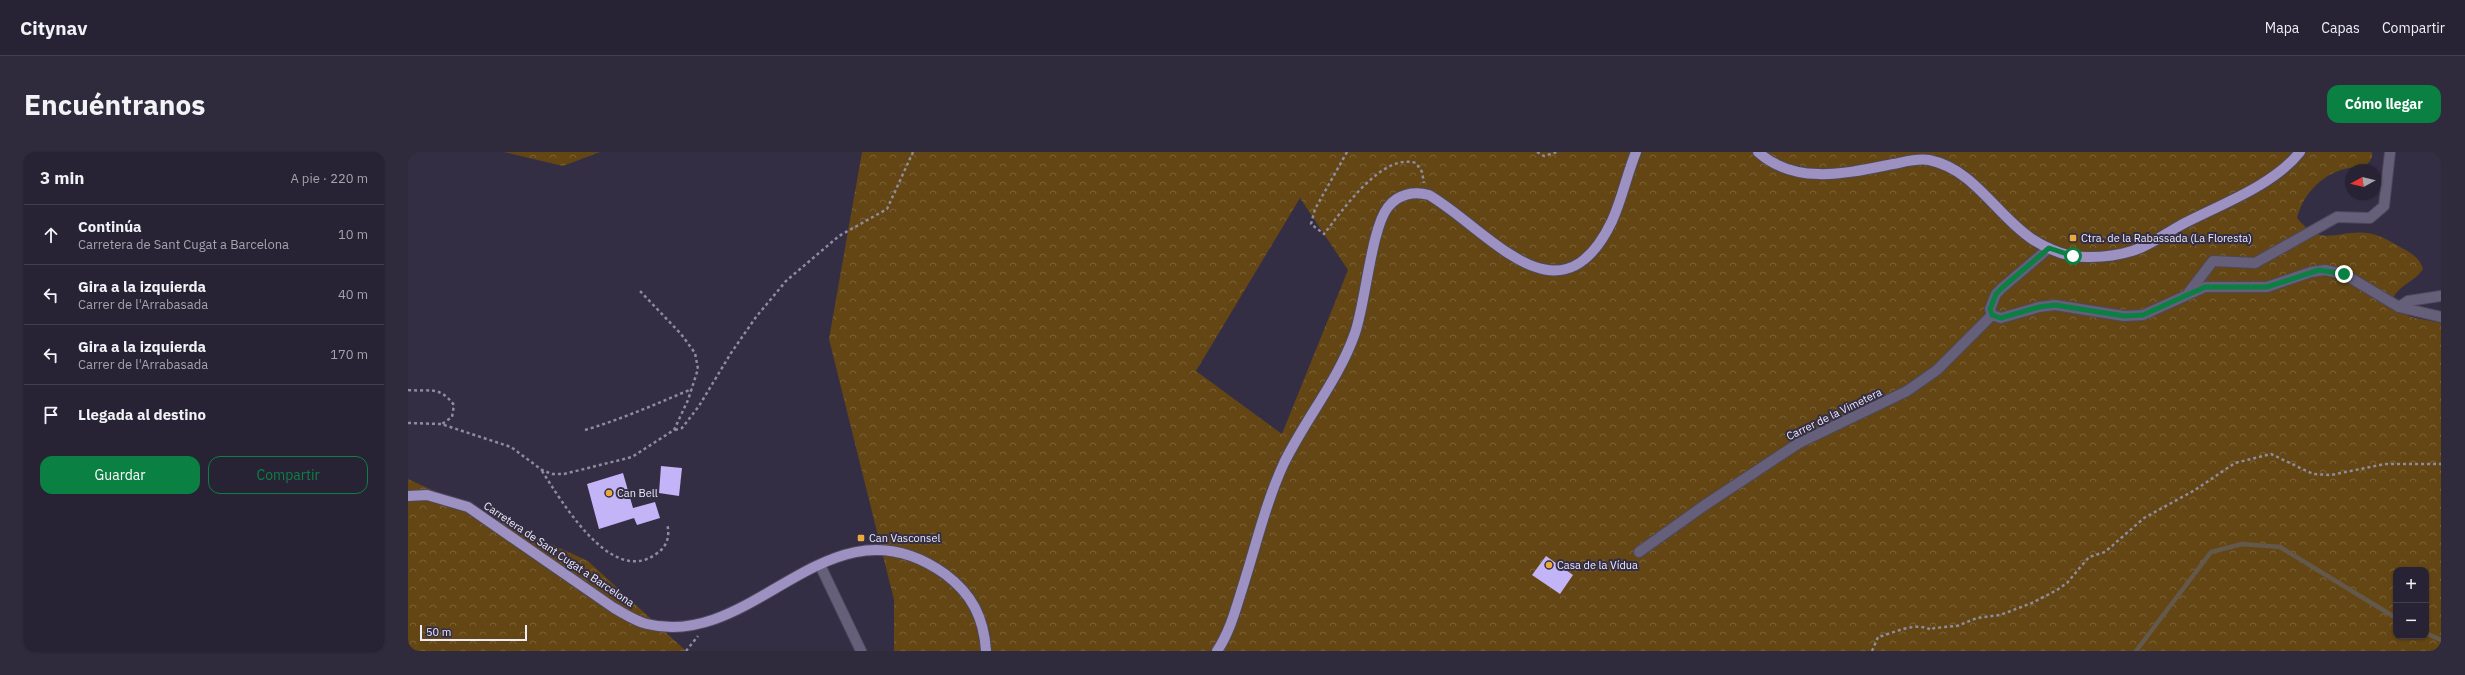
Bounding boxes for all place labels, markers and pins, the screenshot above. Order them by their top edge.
place label: Ctra. de la Rabassada (La Floresta) [2081,231,2252,245]
marker: Ctra. de la Rabassada (La Floresta) [2068,233,2078,243]
place label: Can Bell [617,486,658,500]
marker: Can Bell [604,488,614,498]
place label: Can Vasconsel [869,531,940,545]
marker: Can Vasconsel [856,533,866,543]
place label: Casa de la Vídua [1557,558,1638,572]
marker: Casa de la Vídua [1544,560,1554,570]

